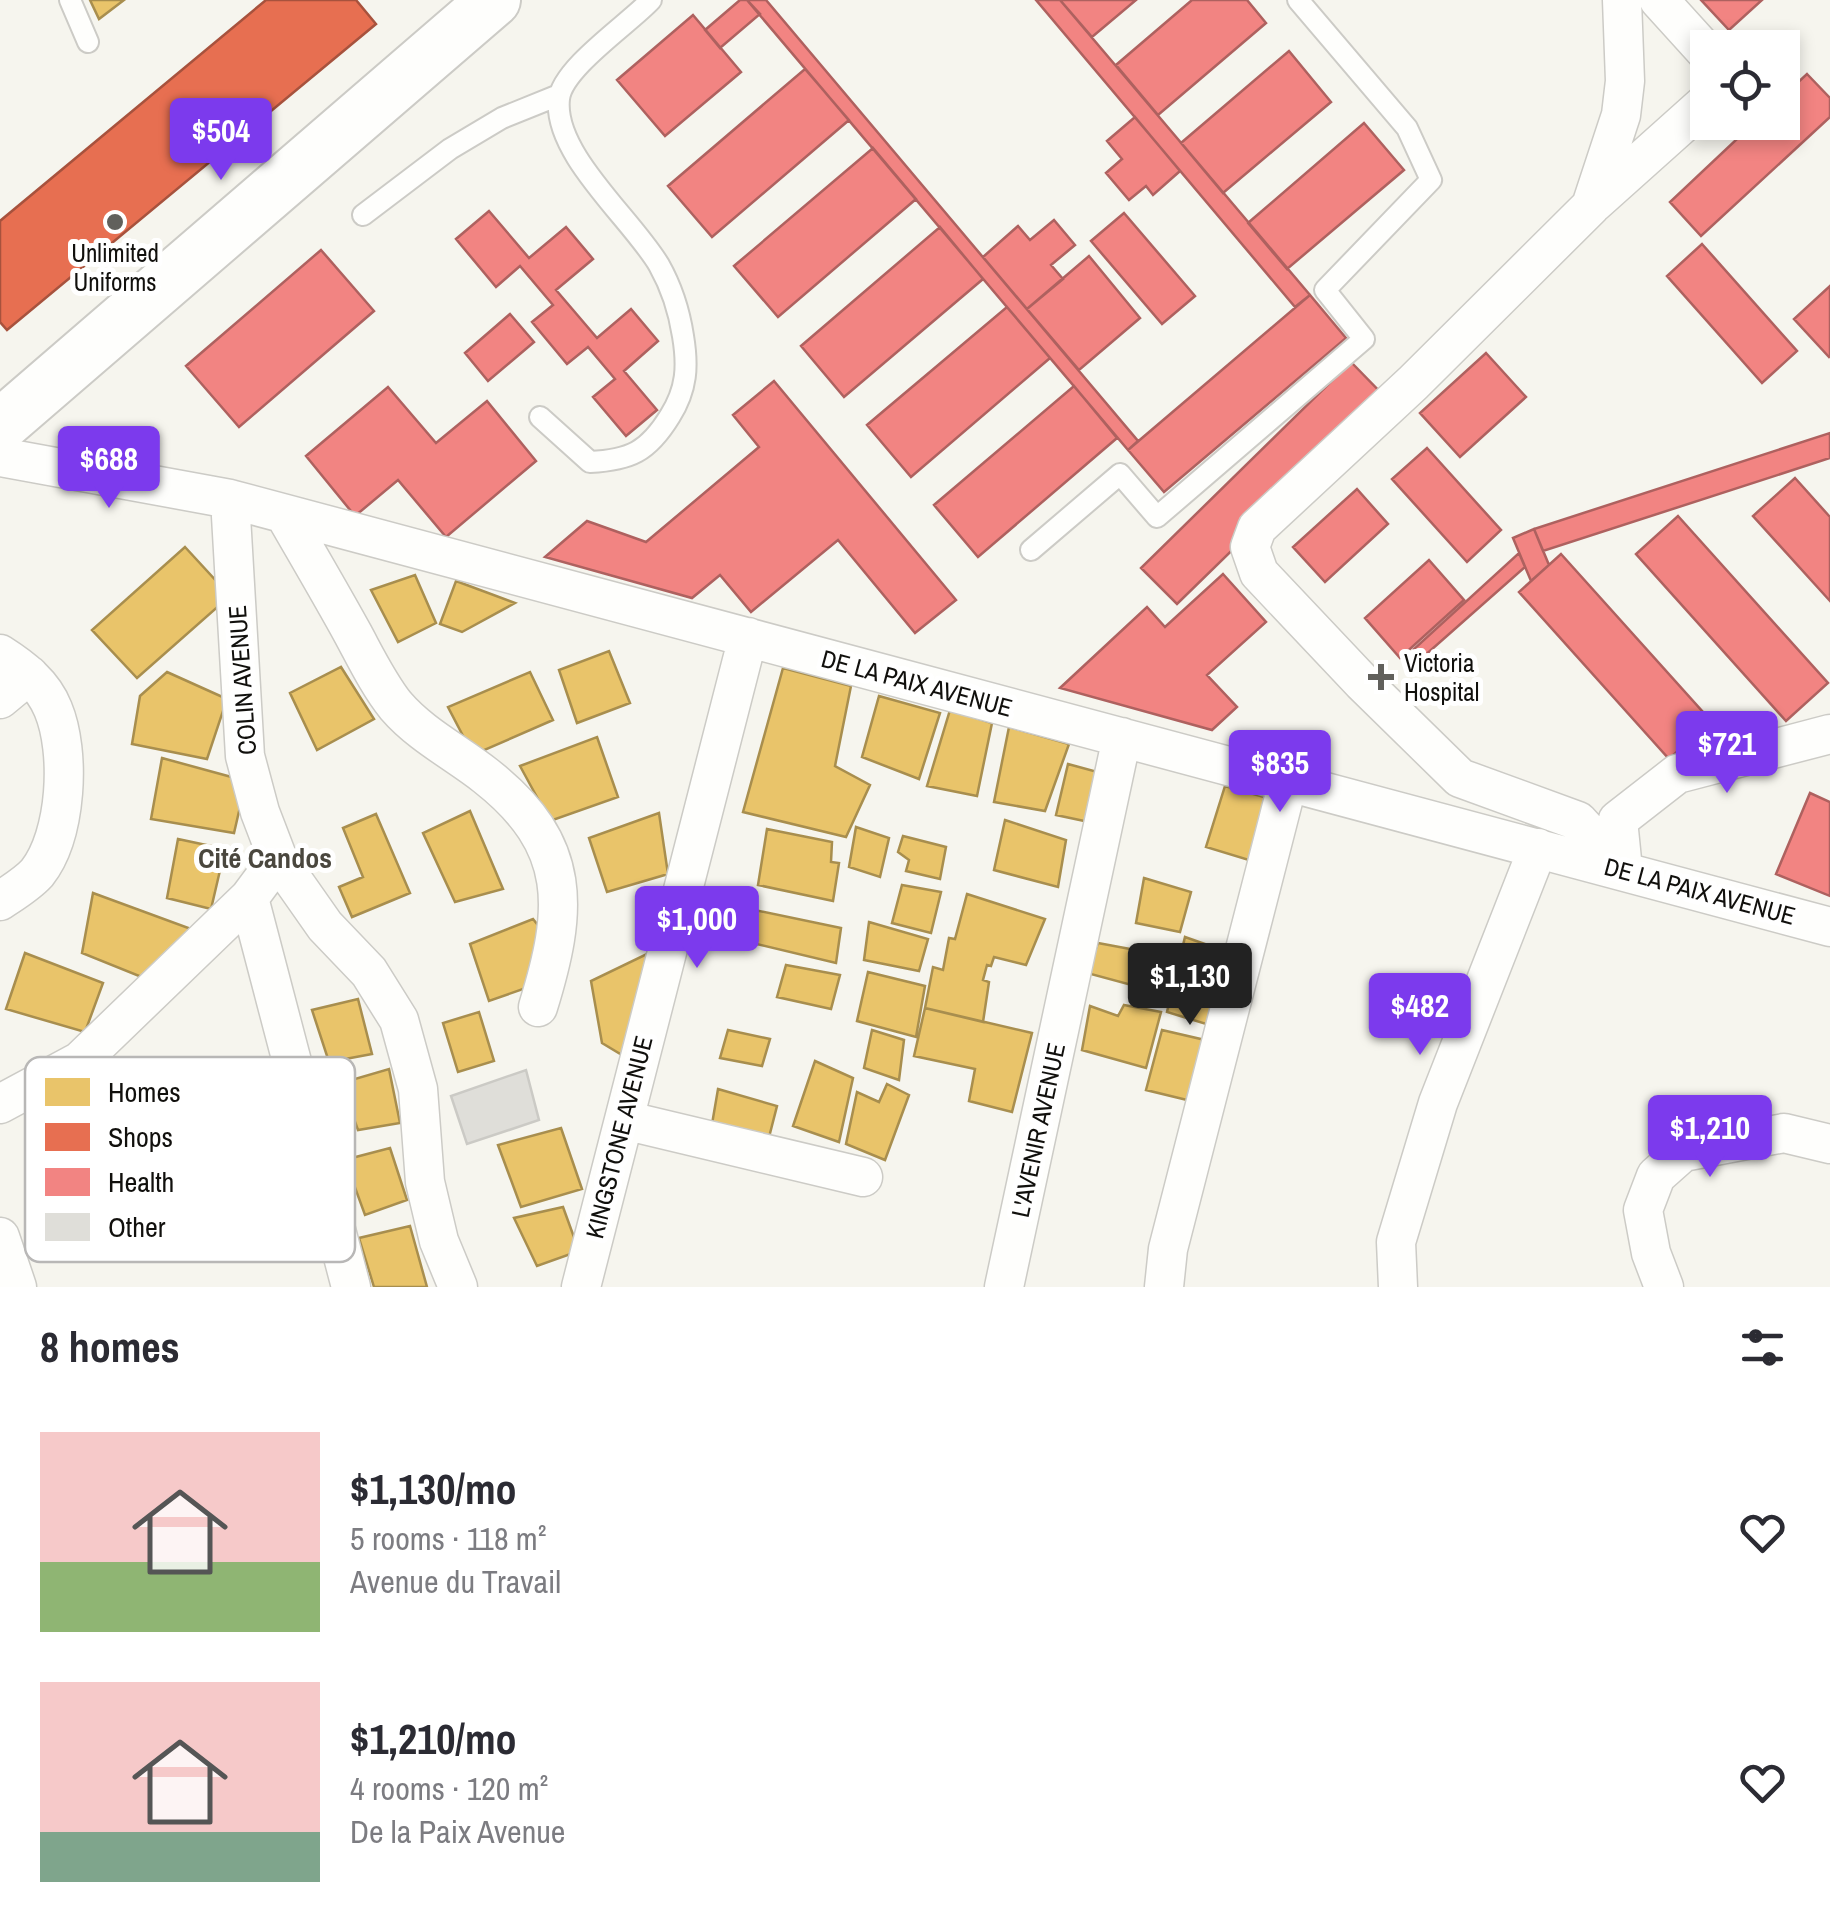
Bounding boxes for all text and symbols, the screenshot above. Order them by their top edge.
map controls [1690,30,1800,140]
button: locate [1690,30,1800,140]
pin: $504 [162,98,280,183]
text: $504 [192,109,250,152]
marker: Unlimited Uniforms [104,211,126,233]
place label: Unlimited Uniforms [71,236,159,299]
pin: $688 [50,426,168,511]
text: $688 [80,437,138,480]
street label: COLIN AVENUE [220,604,264,756]
street label: DE LA PAIX AVENUE [818,641,1016,725]
place label: Victoria Hospital [1404,646,1479,709]
marker: Victoria Hospital [1368,664,1394,690]
pin: $721 [1668,711,1786,796]
text: $721 [1698,722,1756,765]
pin: $835 [1221,730,1339,815]
text: $835 [1251,741,1309,784]
district label: Cité Candos [198,839,332,877]
street label: DE LA PAIX AVENUE [1601,849,1799,933]
pin: $1,000 [616,886,778,971]
text: $1,000 [657,897,737,940]
pin: $1,130 [1109,943,1271,1028]
text: $1,130 [1150,954,1230,997]
pin: $482 [1361,973,1479,1058]
text: $482 [1391,984,1449,1027]
street label: KINGSTONE AVENUE [577,1032,661,1242]
street label: L'AVENIR AVENUE [1003,1040,1073,1220]
legend [25,1057,355,1262]
text: Homes [108,1073,181,1111]
pin: $1,210 [1629,1095,1791,1180]
text: $1,210 [1670,1106,1750,1149]
text: Shops [108,1118,173,1156]
text: Health [108,1163,174,1201]
text: Other [108,1208,166,1246]
text: 8 homes [40,1319,180,1375]
icon: filters [1735,1320,1790,1375]
text: $1,130/mo [350,1461,517,1517]
icon: home [120,1472,240,1592]
icon: heart [1735,1505,1790,1560]
text: 5 rooms · 118 m² [350,1517,546,1560]
text: Avenue du Travail [350,1560,561,1603]
text: $1,210/mo [350,1711,517,1767]
icon: home [120,1722,240,1842]
icon: heart [1735,1755,1790,1810]
text: 4 rooms · 120 m² [350,1767,548,1810]
text: De la Paix Avenue [350,1810,565,1853]

